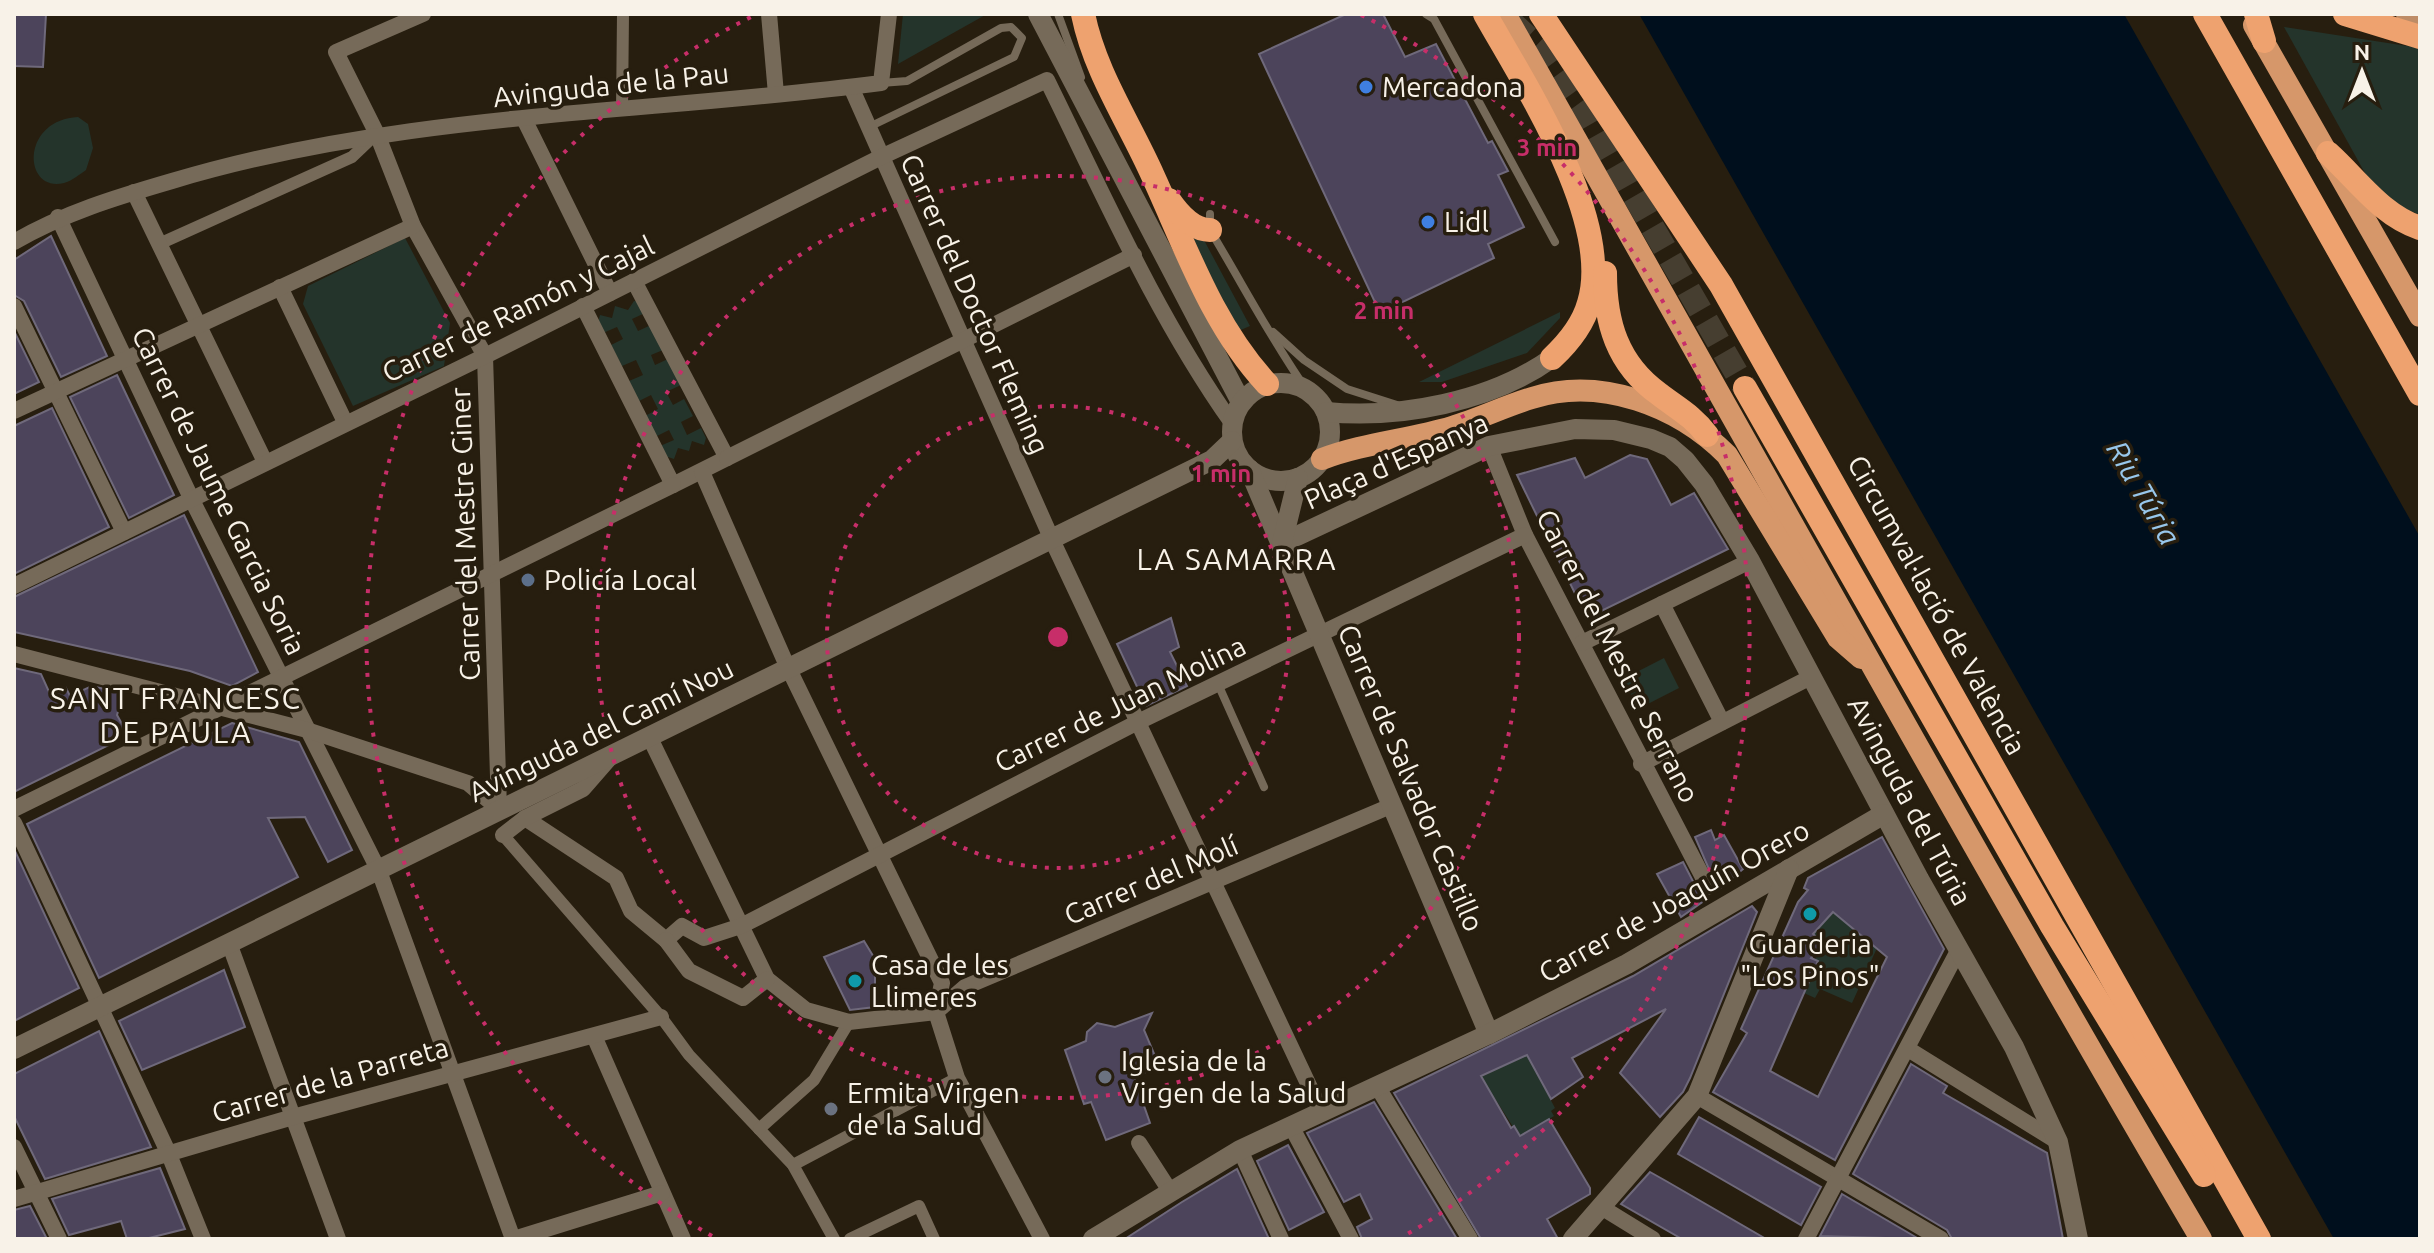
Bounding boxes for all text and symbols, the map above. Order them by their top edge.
north arrow [2322,32,2402,112]
text: N [2354,39,2370,64]
street label: Avinguda de la Pau [492,57,730,112]
place label: Mercadona [1382,71,1523,102]
marker: Mercadona [1357,78,1375,96]
text: 3 min [1517,134,1577,161]
street label: Carrer del Doctor Fleming [895,149,1056,459]
place label: Lidl [1444,206,1489,237]
marker: Lidl [1419,213,1437,231]
street label: Carrer de Ramón y Cajal [377,229,659,388]
text: 2 min [1354,297,1414,324]
street label: Carrer de Jaume Garcia Soria [126,322,312,660]
street label: Carrer del Mestre Giner [444,386,485,681]
street label: Plaça d'Espanya [1299,406,1492,515]
water label: Riu Túria [2100,434,2187,551]
street label: Circumval·lació de València [1842,450,2033,760]
text: 1 min [1191,460,1251,487]
street label: Carrer del Mestre Serrano [1531,504,1706,807]
district label: LA SAMARRA [1136,542,1338,576]
place label: Policía Local [544,564,697,595]
marker: Policía Local [519,571,537,589]
street label: Carrer de Salvador Castillo [1333,620,1490,936]
centre of rings [1044,623,1072,651]
street label: Carrer de Juan Molina [989,629,1250,778]
street label: Avinguda del Camí Nou [463,652,738,807]
district label: SANT FRANCESC DE PAULA [50,681,302,749]
street label: Avinguda del Túria [1842,691,1979,910]
street label: Carrer de Joaquín Orero [1533,813,1814,988]
street label: Carrer del Molí [1059,829,1243,930]
marker: Guarderia "Los Pinos" [1801,905,1819,923]
place label: Guarderia "Los Pinos" [1740,928,1880,991]
place label: Casa de les Llimeres [871,949,1009,1012]
marker: Casa de les Llimeres [846,972,864,990]
street label: Carrer de la Parreta [208,1031,452,1128]
place label: Iglesia de la Virgen de la Salud [1121,1045,1346,1108]
marker: Iglesia de la Virgen de la Salud [1096,1068,1114,1086]
place label: Ermita Virgen de la Salud [847,1077,1020,1140]
marker: Ermita Virgen de la Salud [822,1100,840,1118]

